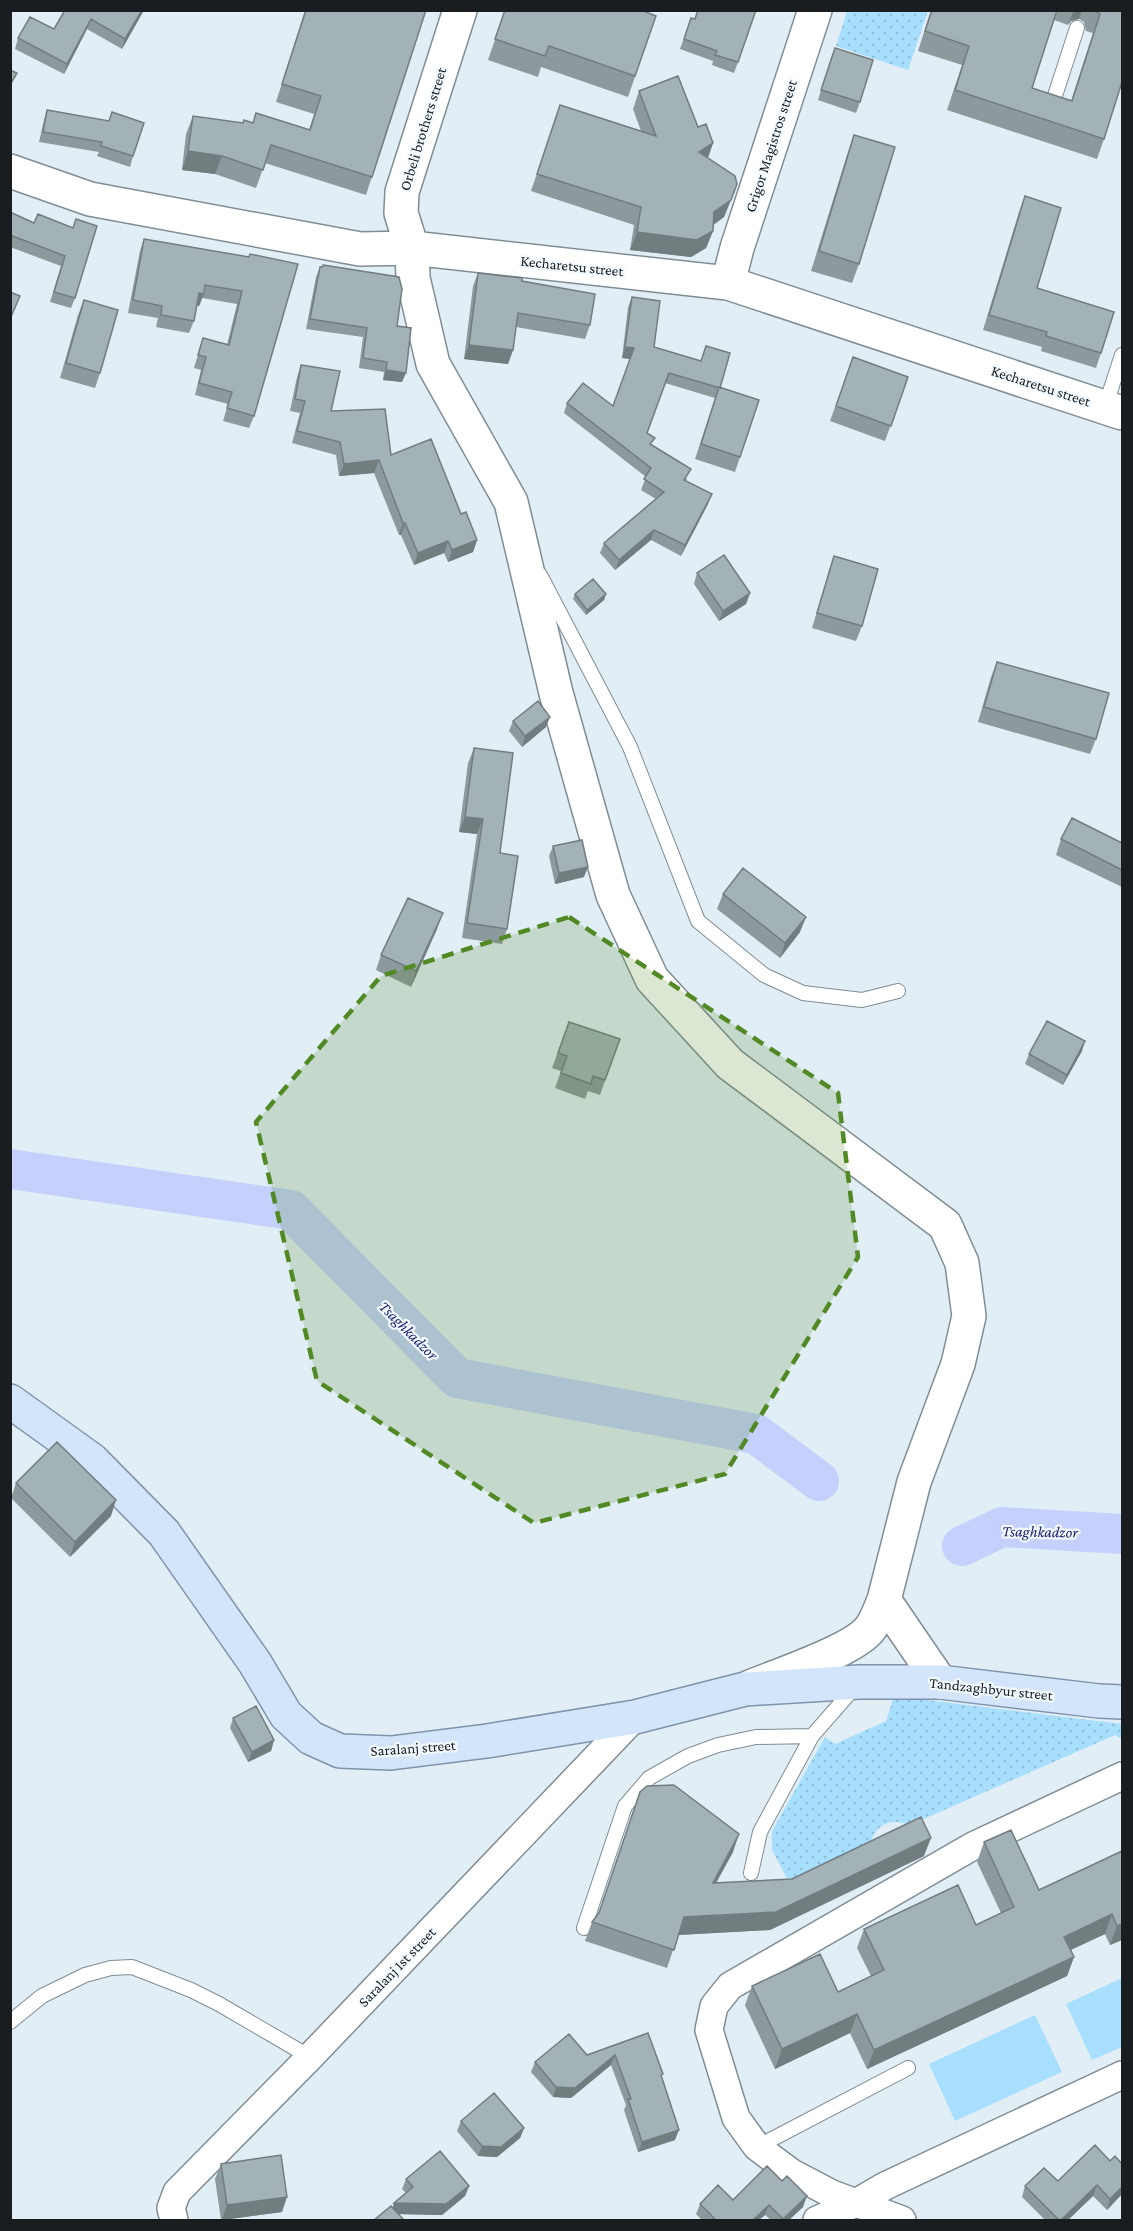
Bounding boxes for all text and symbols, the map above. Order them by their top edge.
street label: Orbeli brothers street [397,64,450,193]
street label: Grigor Magistros street [742,77,801,214]
street label: Kecharetsu street [520,253,625,279]
street label: Kecharetsu street [989,362,1094,410]
water label: Tsaghkadzor [375,1298,442,1364]
water label: Tsaghkadzor [1002,1522,1078,1542]
street label: Tandzaghbyur street [928,1675,1054,1705]
street label: Saralanj street [370,1737,457,1760]
street label: Saralanj 1st street [355,1923,440,2011]

